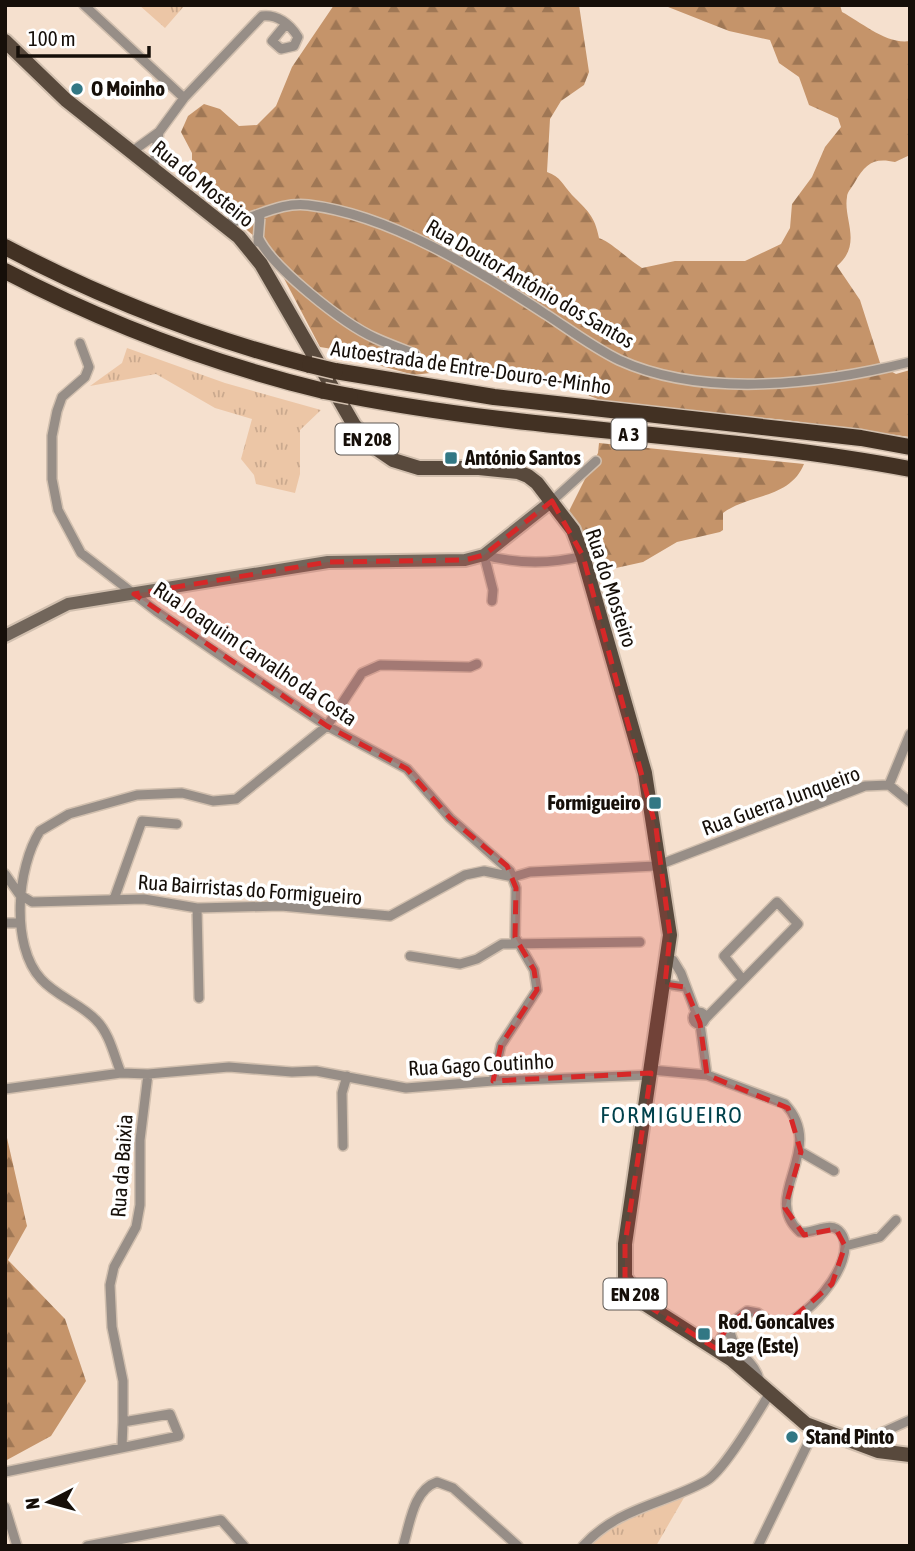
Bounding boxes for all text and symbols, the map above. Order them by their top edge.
scale bar [18,14,149,58]
text: 100 m [28,26,76,50]
place label: O Moinho [91,76,165,100]
marker: O Moinho [69,81,85,97]
street label: Rua do Mosteiro [148,135,259,231]
street label: Rua Doutor António dos Santos [422,214,639,352]
street label: Autoestrada de Entre-Douro-e-Minho [329,335,613,399]
road number: A 3 [612,418,646,449]
road number: EN 208 [336,424,398,454]
place label: António Santos [464,445,581,469]
marker: António Santos [443,450,459,466]
street label: Rua do Mosteiro [581,525,642,650]
street label: Rua Joaquim Carvalho da Costa [149,576,362,730]
street label: Rua Guerra Junqueiro [698,760,863,840]
place label: Formigueiro [547,790,641,814]
marker: Formigueiro [647,795,663,811]
street label: Rua Bairristas do Formigueiro [137,869,363,909]
street label: Rua Gago Coutinho [407,1048,555,1080]
district label: FORMIGUEIRO [600,1102,744,1128]
street label: Rua da Baixia [105,1113,137,1218]
road number: EN 208 [604,1278,666,1310]
place label: Rod. Goncalves Lage (Este) [718,1309,835,1357]
marker: Rod. Goncalves Lage (Este) [696,1326,712,1342]
place label: Stand Pinto [806,1424,895,1448]
marker: Stand Pinto [784,1429,800,1445]
north arrow [14,1467,84,1537]
text: N [21,1497,44,1511]

